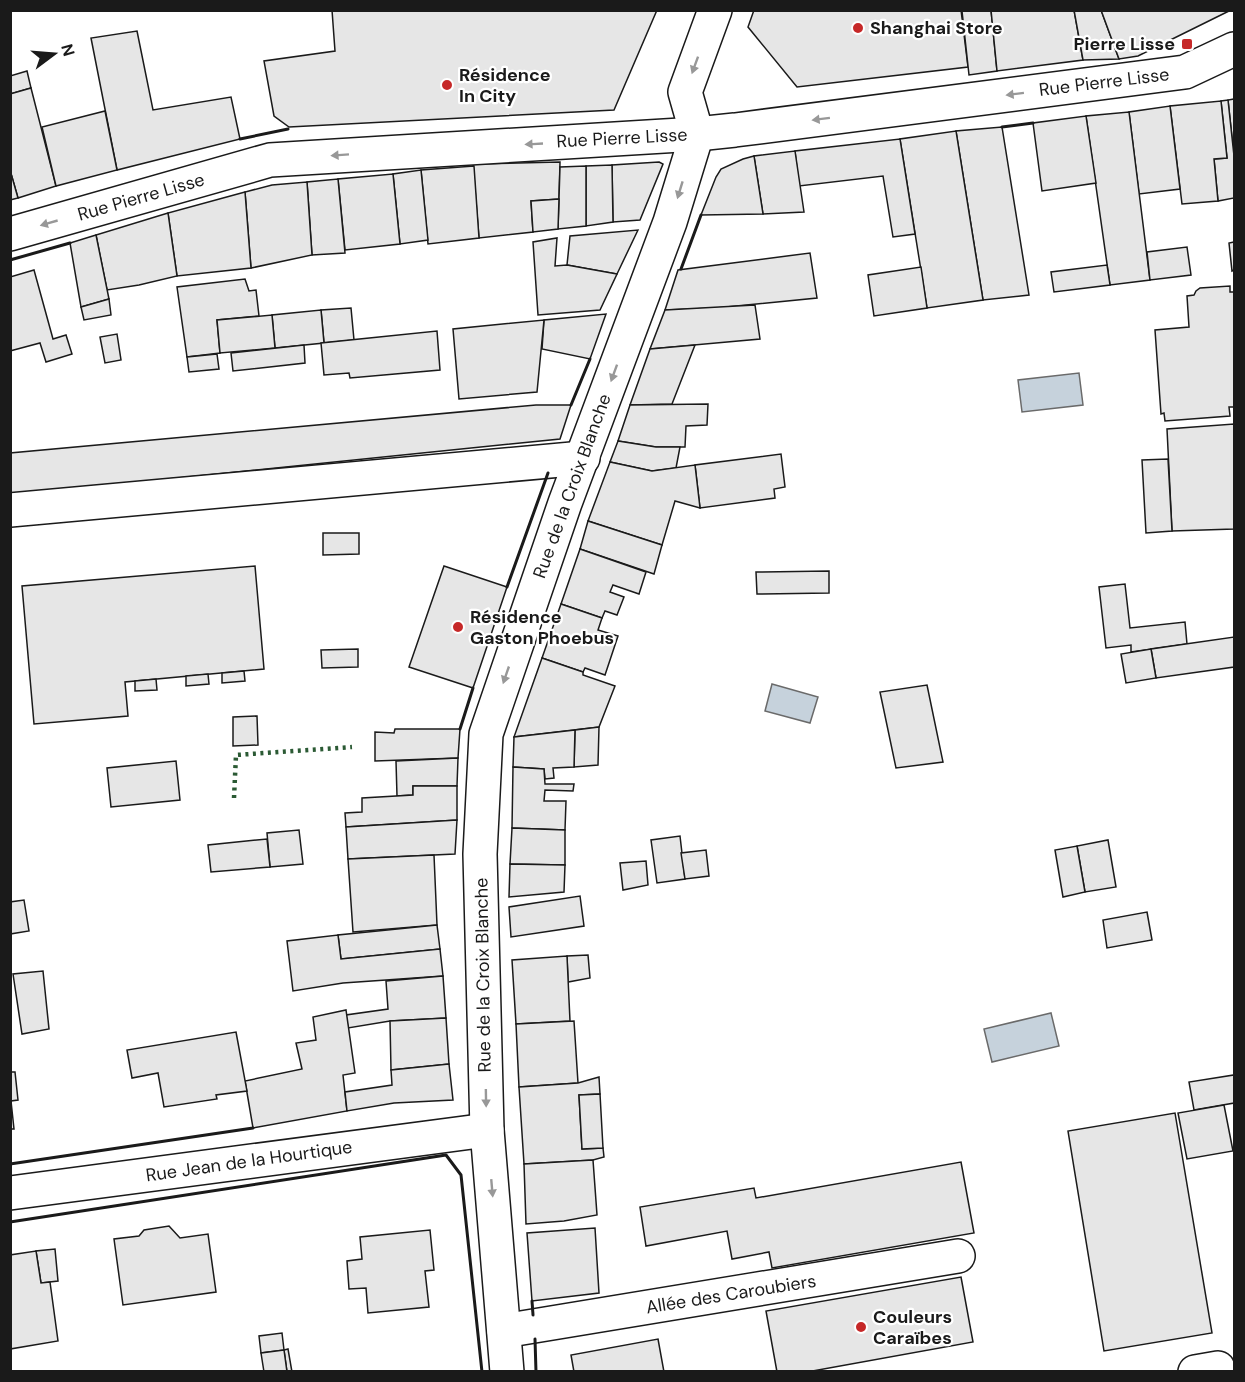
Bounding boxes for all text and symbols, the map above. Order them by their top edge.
place label: Shanghai Store [870,16,1003,40]
marker: Shanghai Store [851,21,865,35]
north arrow [24,24,84,84]
place label: Pierre Lisse [1074,32,1175,56]
marker: Pierre Lisse [1180,37,1194,51]
text: N [56,41,80,59]
one-way arrow [689,57,699,75]
street label: Rue Pierre Lisse [1037,62,1171,102]
place label: Résidence In City [459,63,551,108]
marker: Résidence In City [440,78,454,92]
one-way arrow [1005,89,1024,99]
one-way arrow [812,114,831,124]
street label: Rue Pierre Lisse [556,123,688,153]
one-way arrow [525,139,544,148]
one-way arrow [330,151,349,160]
street label: Rue Pierre Lisse [75,167,207,227]
one-way arrow [675,181,684,199]
one-way arrow [40,219,58,228]
one-way arrow [608,364,618,382]
street label: Rue de la Croix Blanche [527,390,617,582]
place label: Résidence Gaston Phoebus [470,605,614,650]
marker: Résidence Gaston Phoebus [451,620,465,634]
one-way arrow [501,666,510,684]
street label: Rue de la Croix Blanche [469,877,497,1073]
one-way arrow [481,1088,491,1107]
street label: Rue Jean de la Hourtique [144,1135,354,1187]
one-way arrow [487,1179,497,1198]
street label: Allée des Caroubiers [644,1269,818,1319]
place label: Couleurs Caraïbes [873,1305,952,1350]
marker: Couleurs Caraïbes [854,1320,868,1334]

